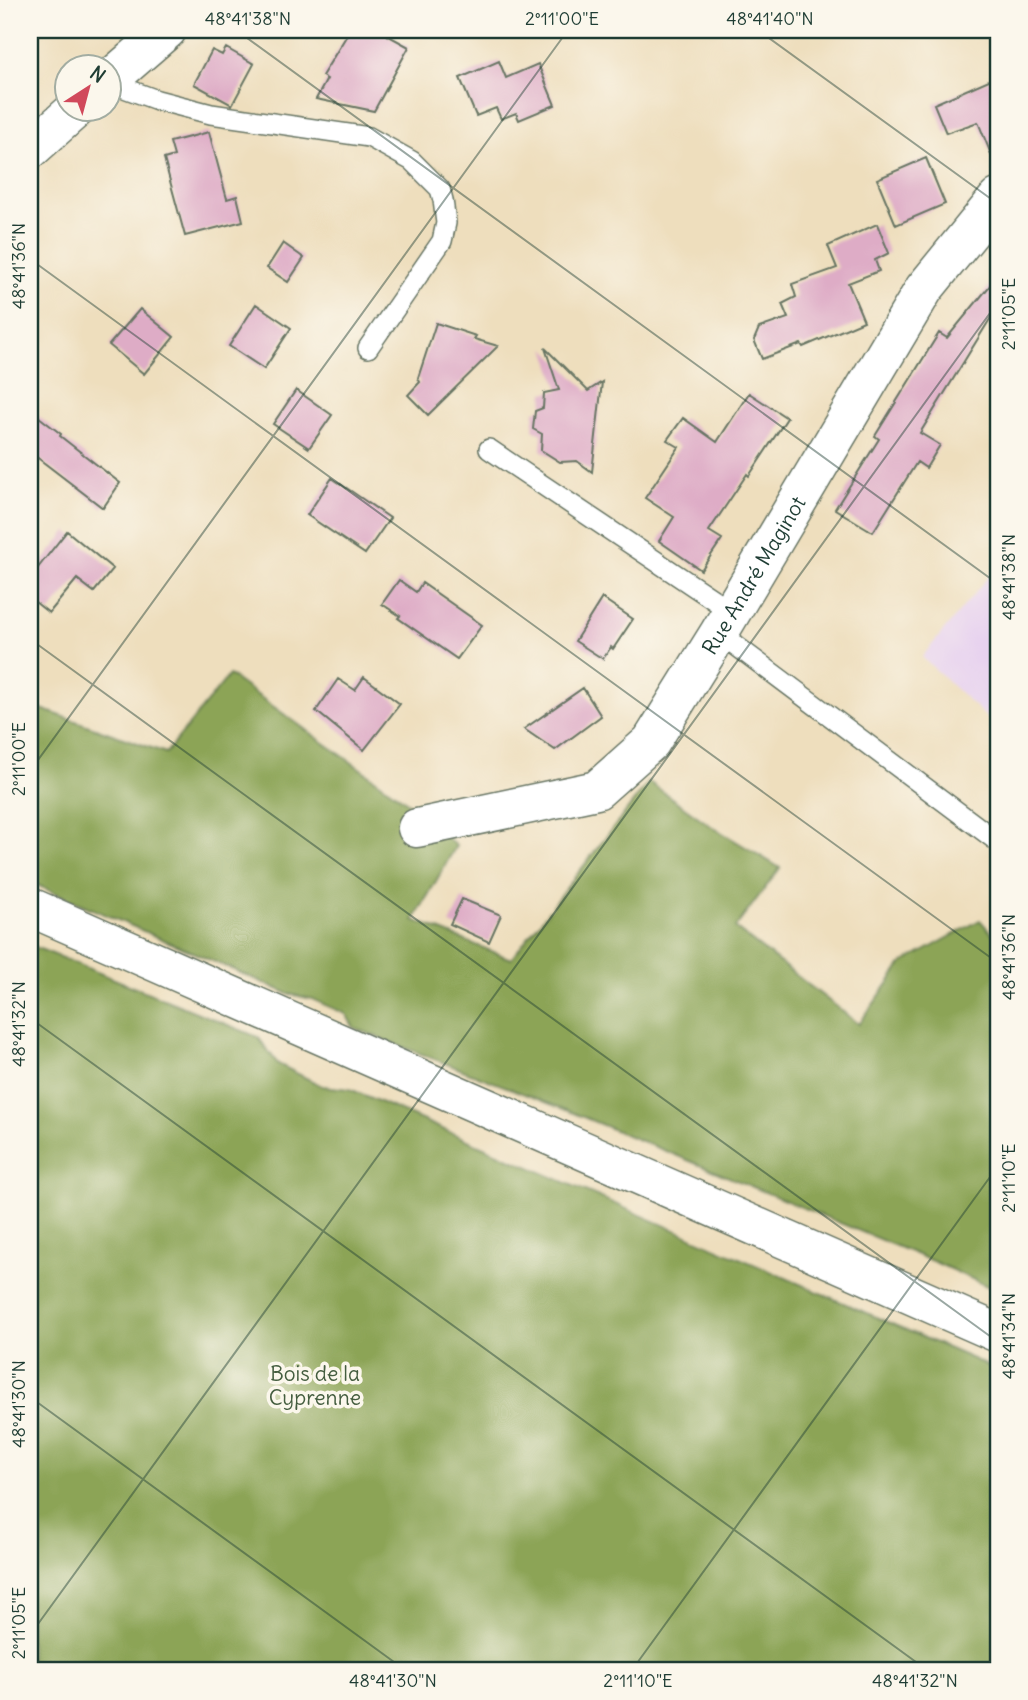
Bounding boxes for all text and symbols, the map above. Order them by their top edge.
text: 48°41'38"N [205,7,291,30]
text: 2°11'00"E [525,7,599,30]
text: 48°41'40"N [726,7,814,30]
north arrow [52,52,122,122]
text: N [86,61,110,88]
text: 48°41'36"N [7,223,30,309]
text: 2°11'05"E [997,278,1020,350]
street label: Rue André Maginot [695,491,811,659]
text: 48°41'38"N [997,534,1020,620]
text: 2°11'00"E [7,722,30,796]
text: 48°41'36"N [997,914,1020,1000]
text: 48°41'32"N [7,981,30,1067]
text: 2°11'10"E [997,1143,1020,1213]
text: 48°41'34"N [997,1293,1020,1379]
text: 48°41'30"N [7,1360,30,1448]
park label: Bois de la Cyprenne [269,1360,361,1411]
text: 2°11'05"E [7,1587,30,1659]
text: 48°41'30"N [349,1669,437,1692]
text: 2°11'10"E [603,1669,673,1692]
text: 48°41'32"N [872,1669,958,1692]

